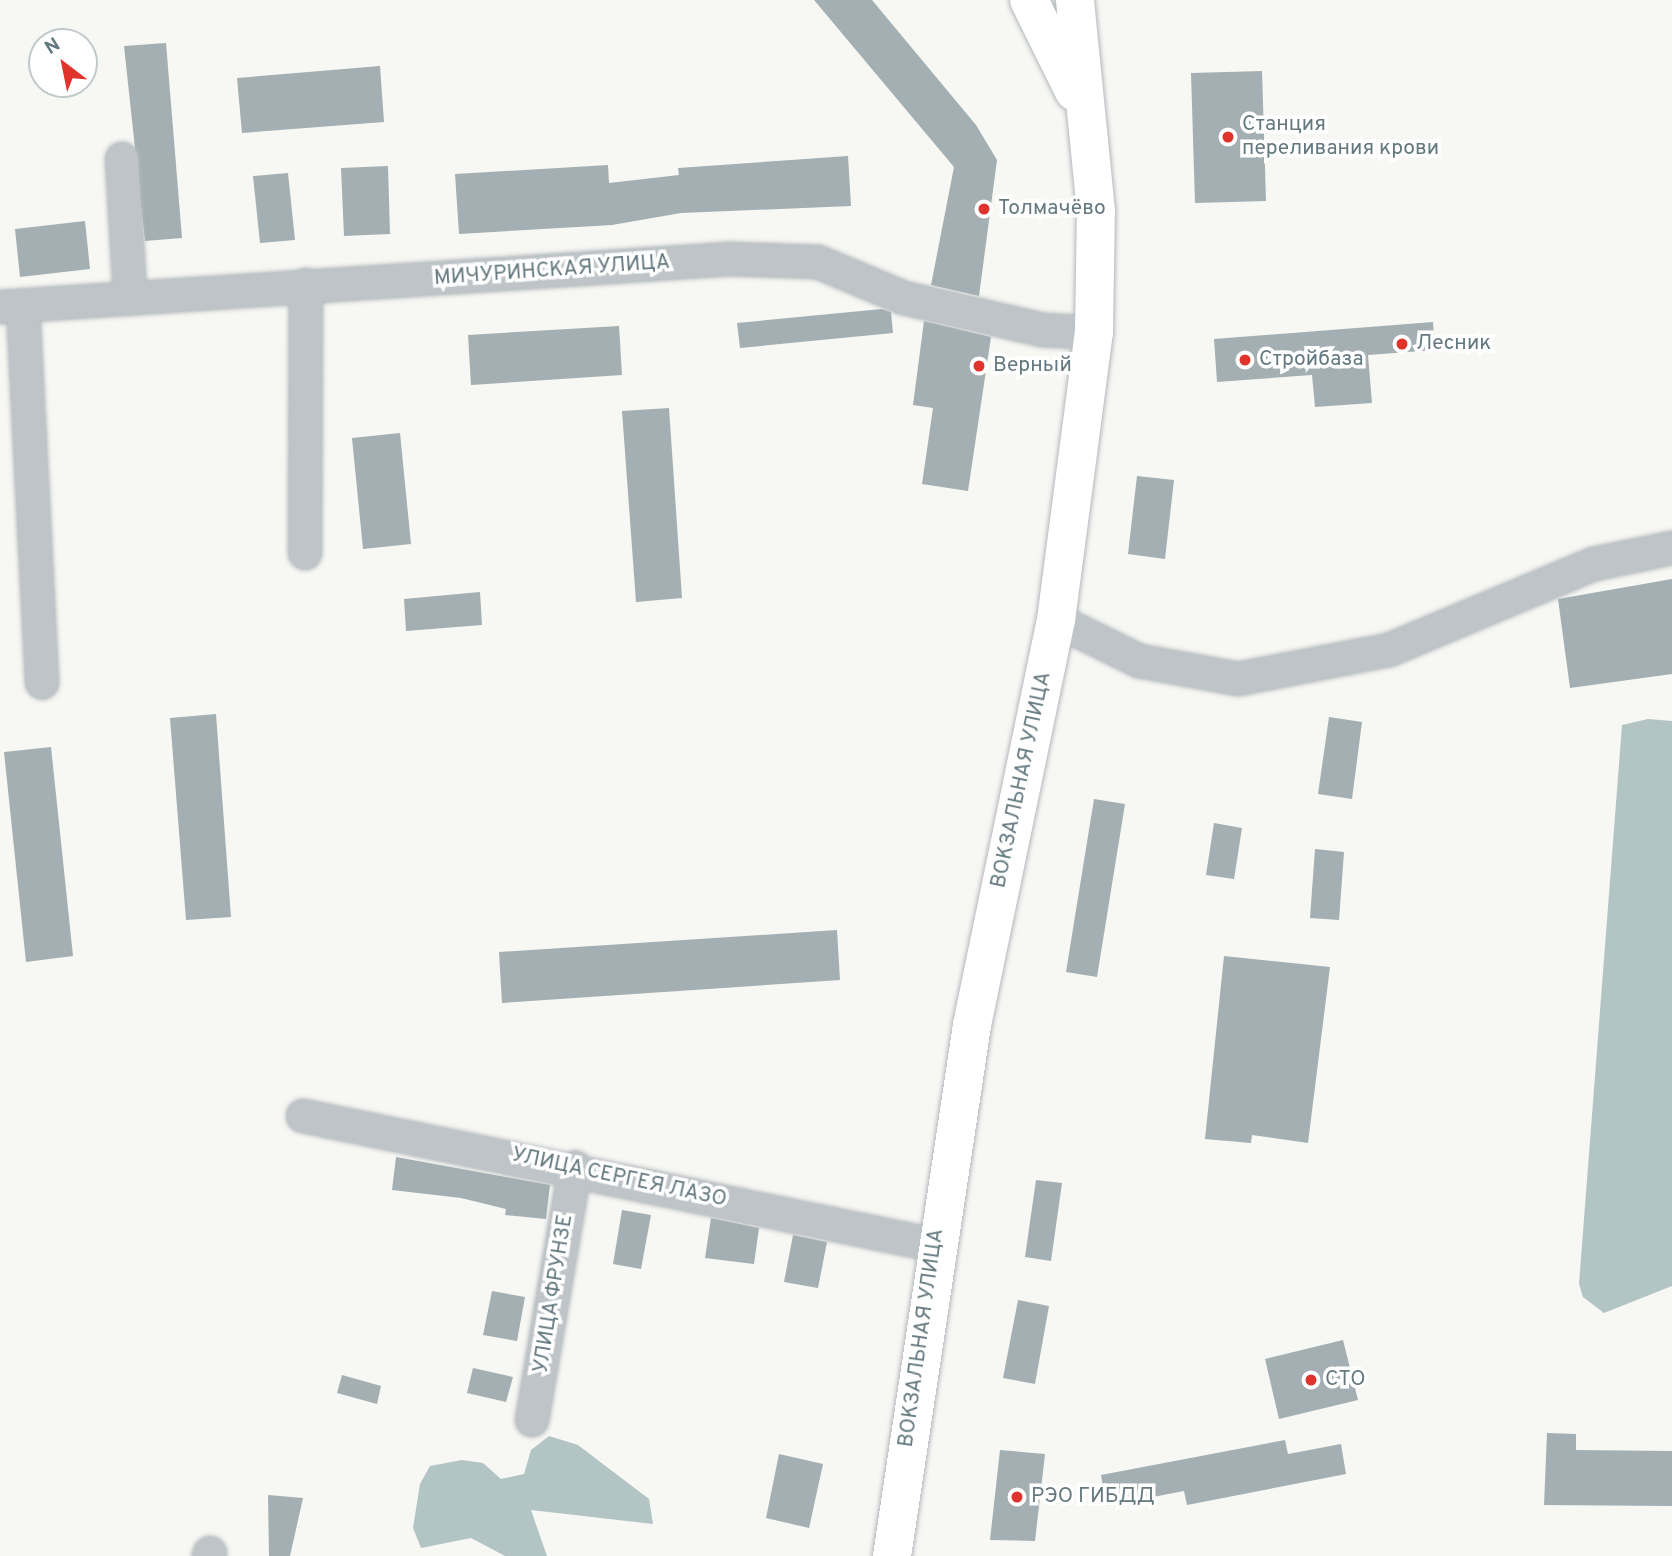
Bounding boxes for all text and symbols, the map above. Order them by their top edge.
north arrow [28,28,98,98]
text: N [41,33,65,61]
place label: Станция переливания крови [1242,112,1439,162]
marker: Станция переливания крови [1220,129,1236,145]
place label: Толмачёво [998,196,1106,222]
marker: Толмачёво [976,201,992,217]
street label: МИЧУРИНСКАЯ УЛИЦА [433,250,671,292]
place label: Лесник [1416,331,1491,357]
marker: Лесник [1394,336,1410,352]
place label: Стройбаза [1259,347,1364,373]
marker: Стройбаза [1237,352,1253,368]
place label: Верный [993,353,1072,379]
marker: Верный [971,358,987,374]
street label: ВОКЗАЛЬНАЯ УЛИЦА [987,669,1057,891]
street label: УЛИЦА СЕРГЕЯ ЛАЗО [509,1143,729,1213]
street label: УЛИЦА ФРУНЗЕ [529,1212,579,1376]
street label: ВОКЗАЛЬНАЯ УЛИЦА [894,1227,950,1449]
place label: СТО [1325,1367,1366,1393]
marker: СТО [1303,1372,1319,1388]
place label: РЭО ГИБДД [1031,1484,1155,1510]
marker: РЭО ГИБДД [1009,1489,1025,1505]

